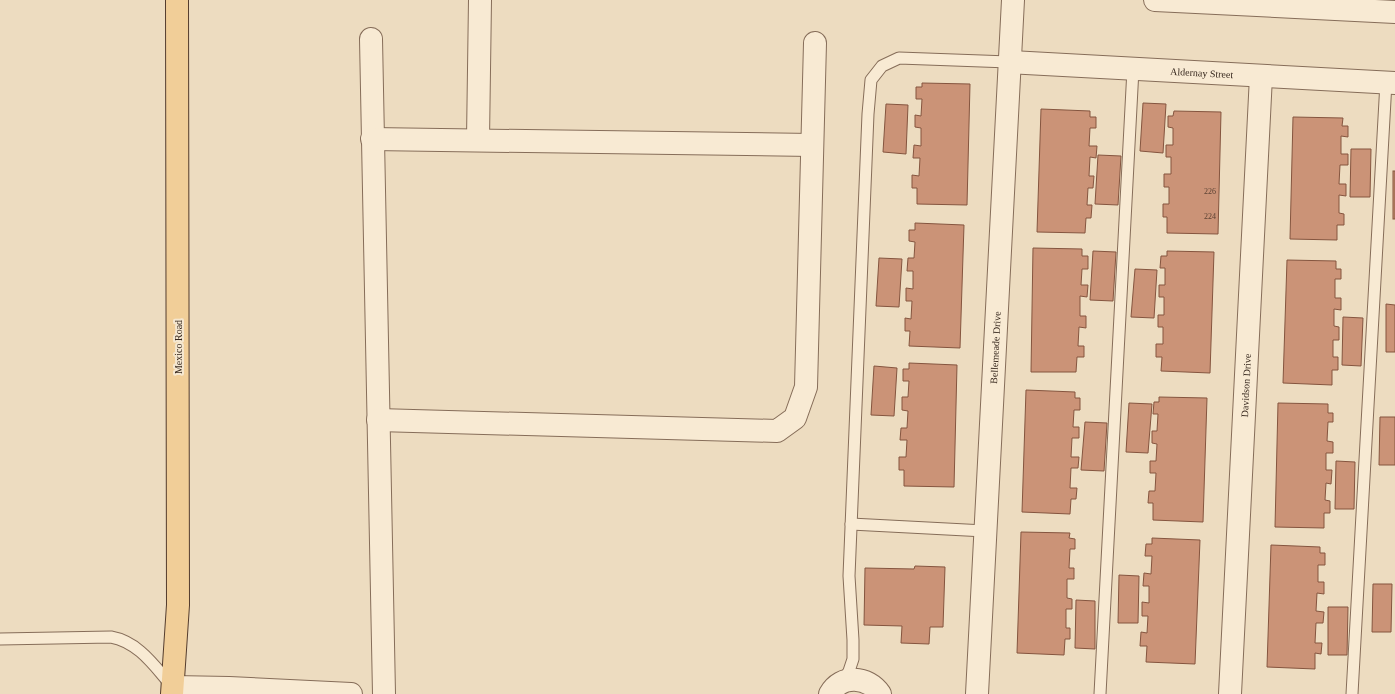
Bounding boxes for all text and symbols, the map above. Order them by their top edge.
street label: Aldernay Street [1170,66,1234,80]
house number: 226 [1204,187,1216,196]
house number: 224 [1204,212,1216,221]
street label: Bellemeade Drive [988,310,1003,384]
street label: Mexico Road [173,320,184,374]
street label: Davidson Drive [1239,353,1253,417]

